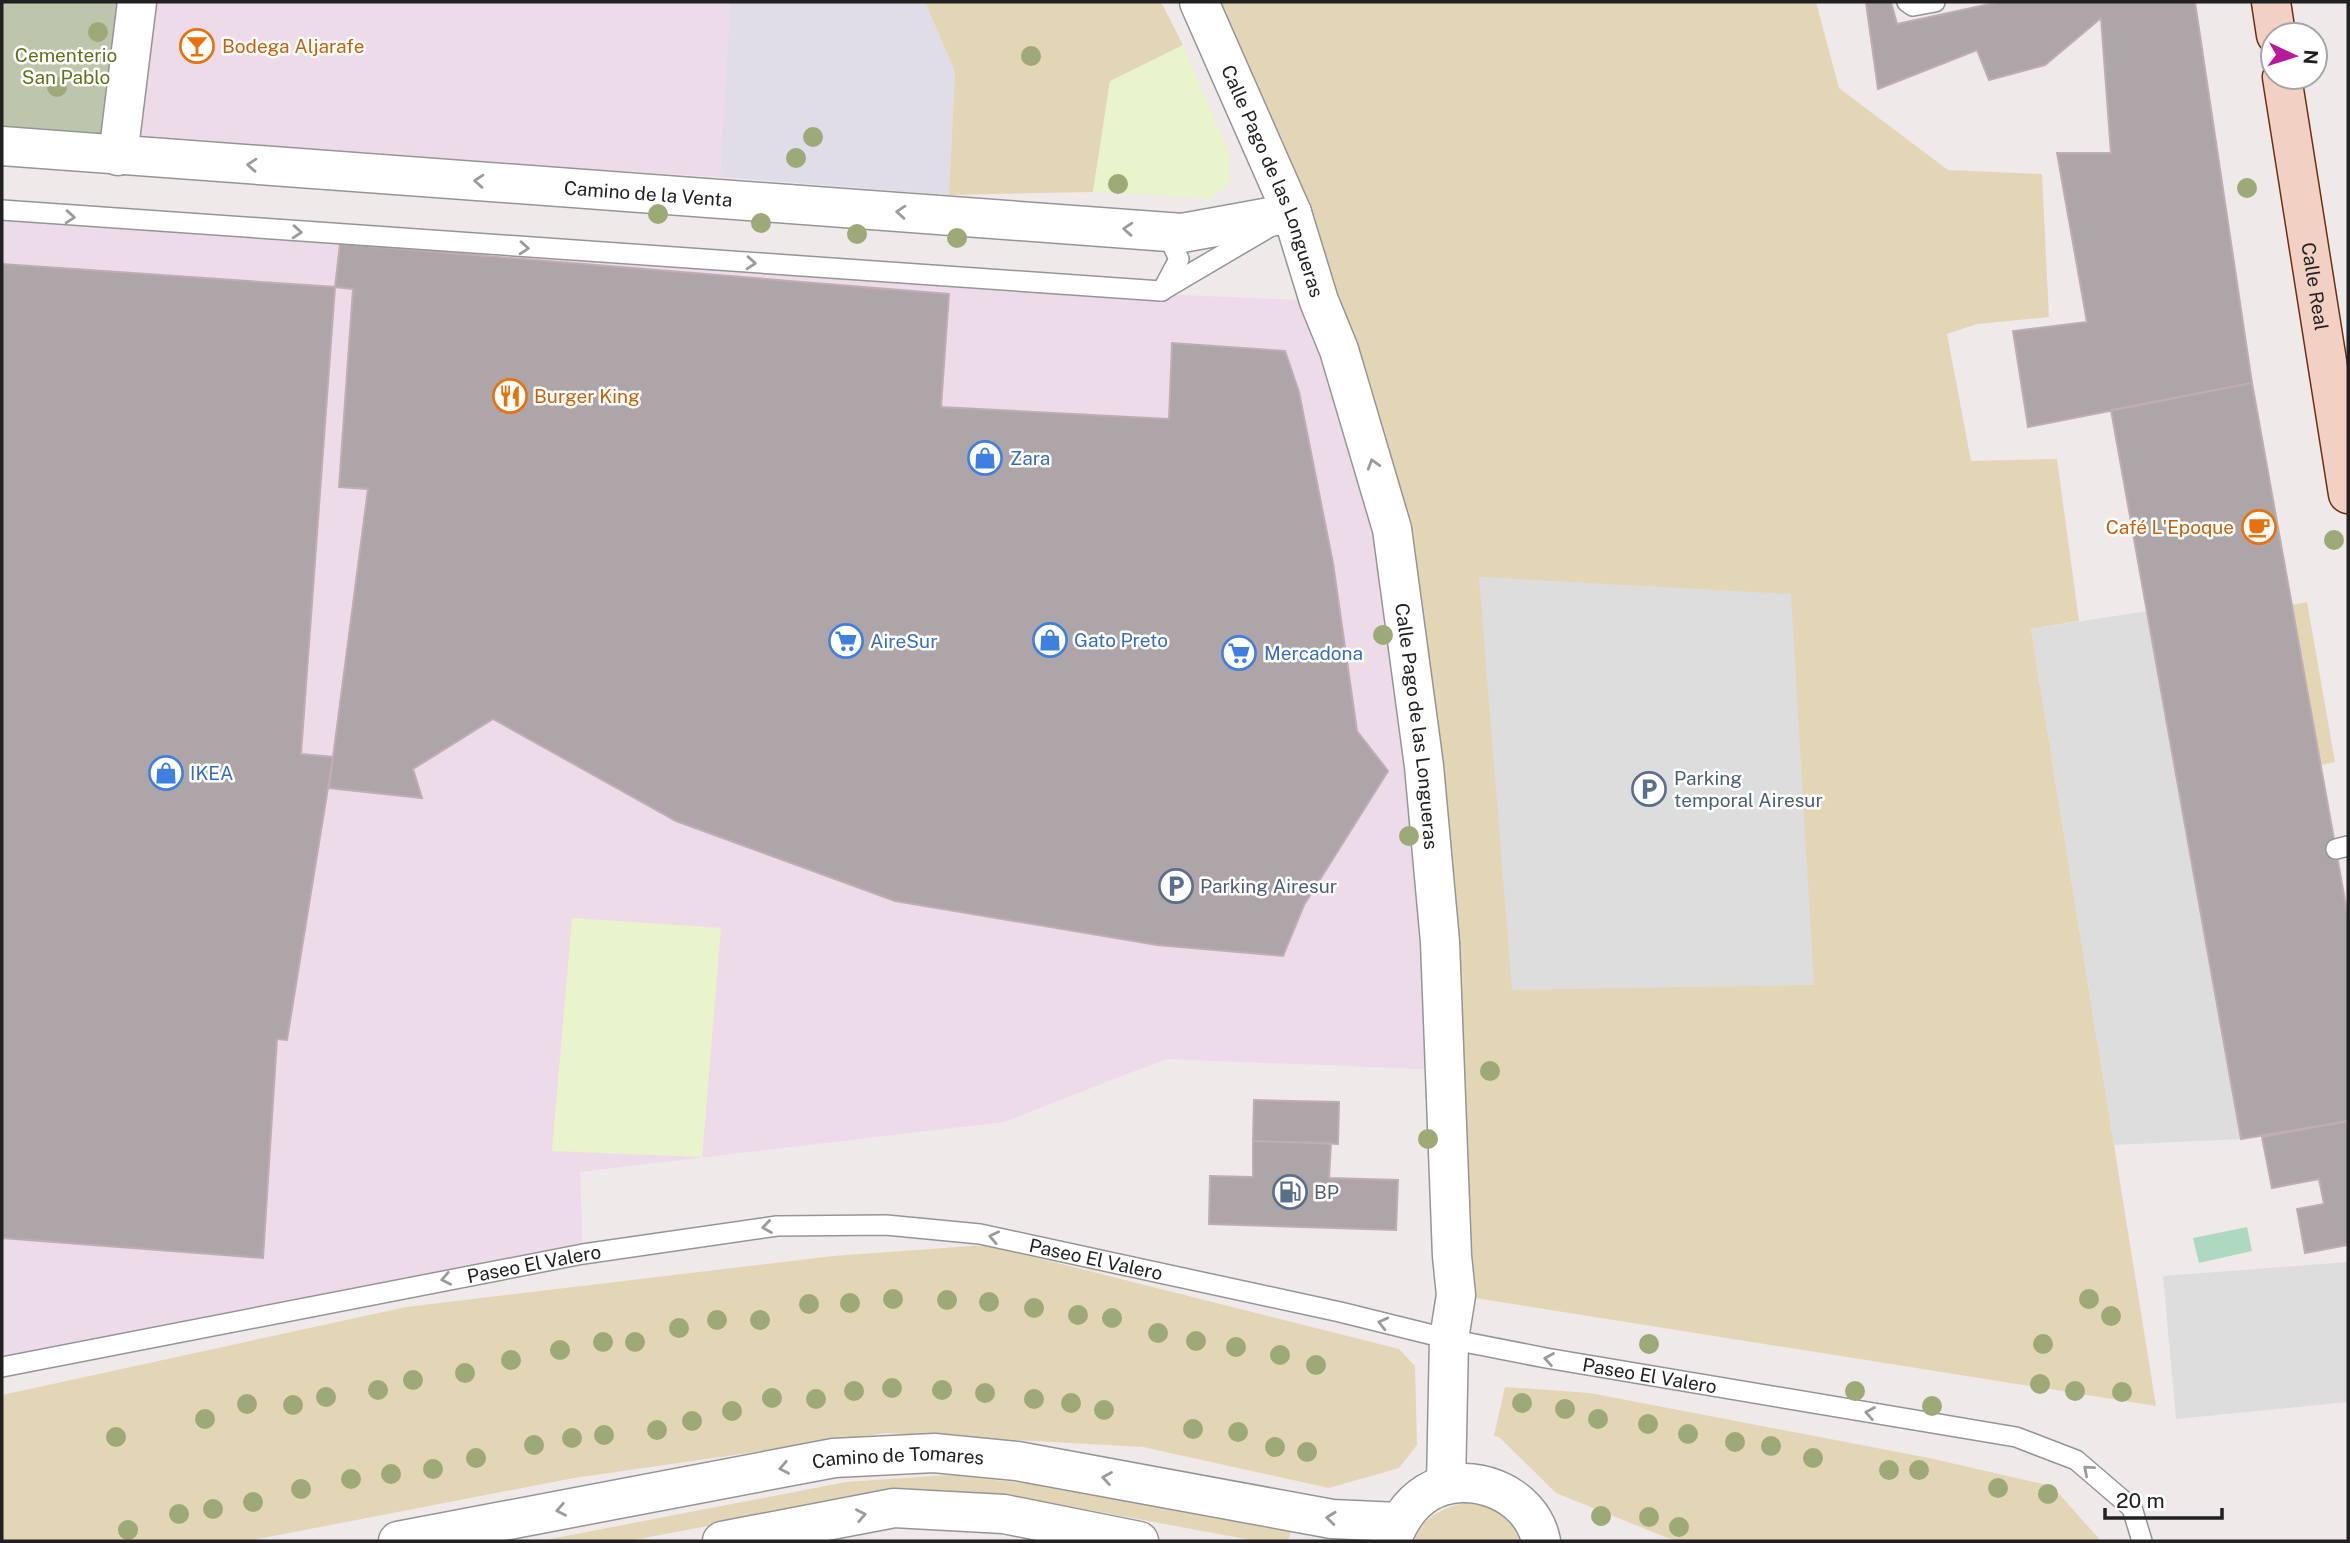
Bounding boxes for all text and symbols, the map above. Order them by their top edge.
north arrow [2259,21,2329,91]
bar icon: Bodega Aljarafe [178,27,216,65]
place label: Bodega Aljarafe [222,35,364,57]
park label: Cementerio San Pablo [15,44,117,88]
text: N [2299,49,2322,65]
street label: Calle Pago de las Longueras [1217,62,1328,300]
one-way arrow [246,158,257,173]
one-way arrow [473,174,484,189]
street label: Camino de la Venta [563,176,733,211]
one-way arrow [895,205,906,220]
one-way arrow [64,209,75,224]
one-way arrow [1122,222,1133,237]
one-way arrow [291,224,302,239]
one-way arrow [518,240,529,255]
street label: Calle Real [2297,241,2333,332]
one-way arrow [745,255,756,270]
restaurant icon: Burger King [491,377,529,415]
place label: Burger King [534,385,640,407]
shop icon: Zara [966,439,1004,477]
place label: Zara [1010,447,1050,469]
one-way arrow [1366,458,1381,470]
cafe icon: Café L'Epoque [2240,508,2278,546]
place label: Café L'Epoque [2106,516,2234,538]
street label: Calle Pago de las Longueras [1391,602,1443,850]
shop icon: Gato Preto [1031,621,1069,659]
supermarket icon: AireSur [827,622,865,660]
place label: Gato Preto [1074,629,1168,651]
place label: AireSur [870,630,938,652]
supermarket icon: Mercadona [1220,634,1258,672]
place label: Mercadona [1264,642,1363,664]
shop icon: IKEA [147,754,185,792]
place label: IKEA [190,762,234,784]
place label: Parking temporal Airesur [1674,767,1823,811]
parking icon: Parking temporal Airesur [1630,770,1668,808]
parking icon: Parking Airesur [1157,867,1195,905]
place label: Parking Airesur [1200,875,1337,897]
fuel station icon: BP [1271,1173,1309,1211]
place label: BP [1314,1181,1339,1203]
one-way arrow [761,1220,773,1235]
one-way arrow [988,1230,1000,1245]
street label: Paseo El Valero [1027,1234,1165,1284]
street label: Paseo El Valero [465,1241,603,1287]
one-way arrow [440,1271,452,1286]
one-way arrow [1377,1317,1389,1331]
one-way arrow [1543,1352,1555,1367]
street label: Paseo El Valero [1581,1353,1719,1398]
one-way arrow [1864,1406,1876,1421]
street label: Camino de Tomares [810,1442,985,1473]
one-way arrow [779,1460,790,1475]
one-way arrow [2083,1466,2096,1478]
one-way arrow [1101,1471,1113,1486]
scale bar [2105,1476,2222,1520]
text: 20 m [2116,1488,2165,1513]
one-way arrow [555,1501,567,1516]
one-way arrow [855,1508,867,1523]
one-way arrow [1325,1510,1337,1525]

